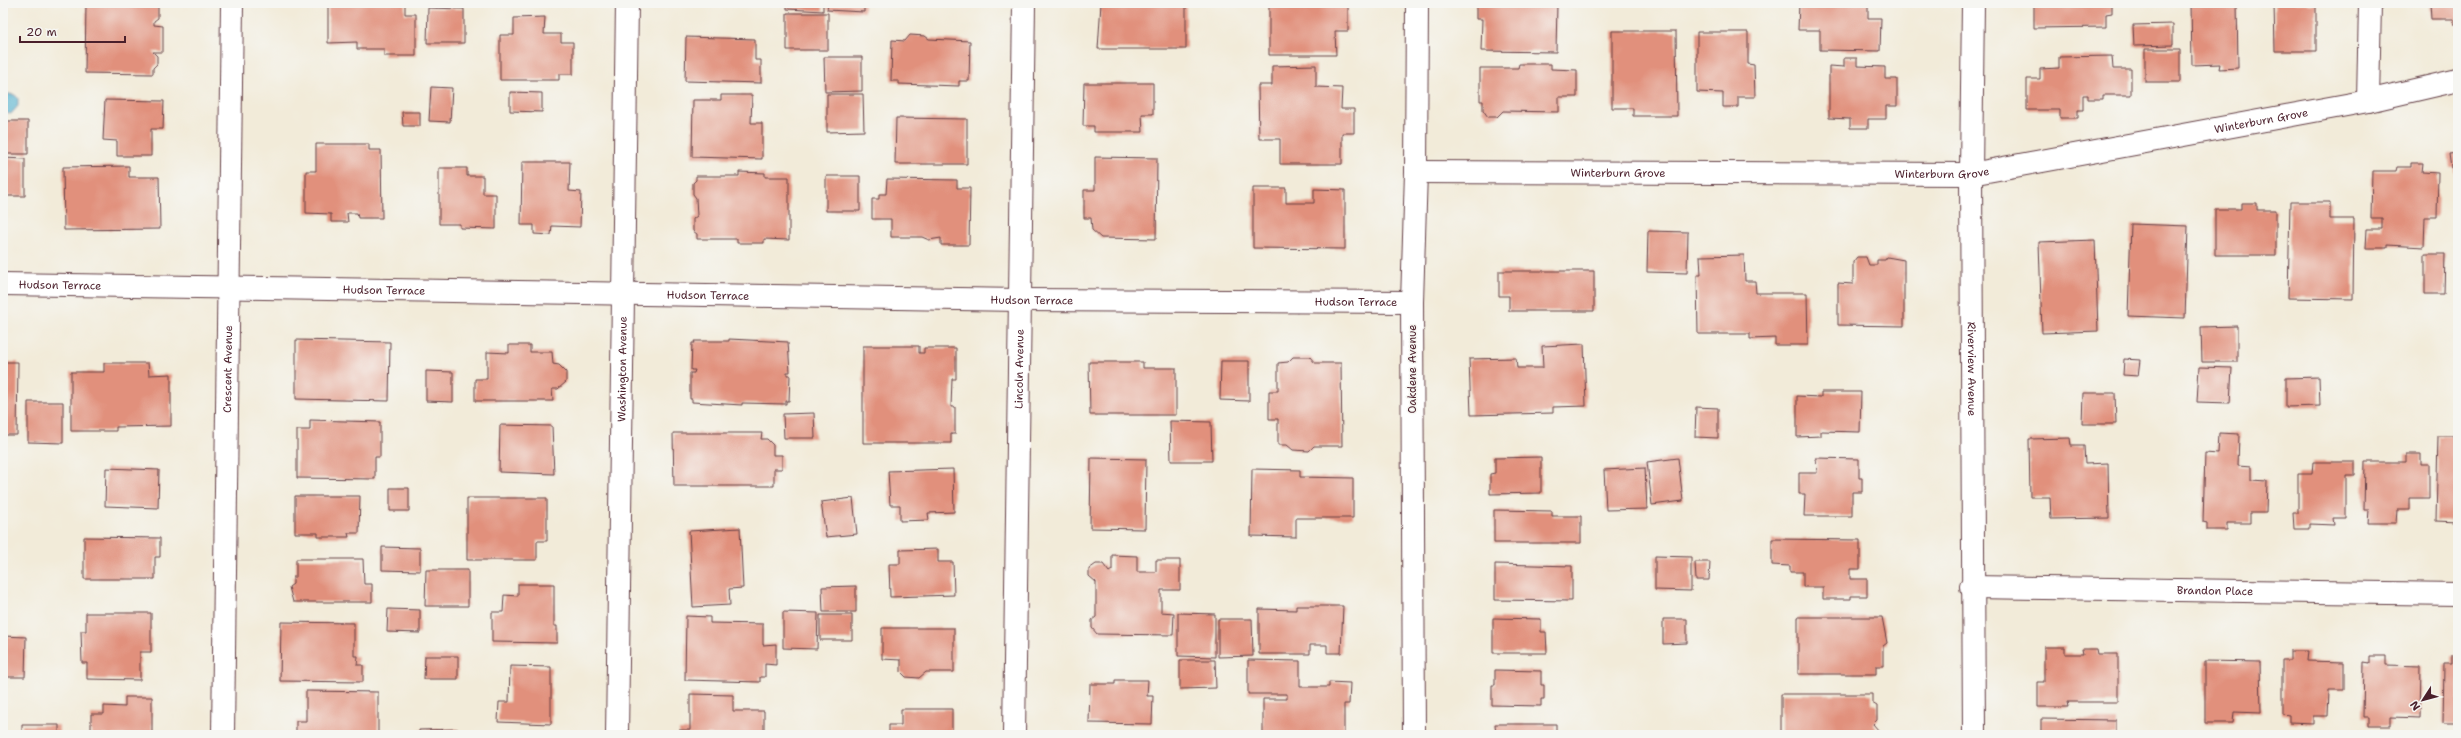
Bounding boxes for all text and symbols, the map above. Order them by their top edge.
scale bar [20,18,125,44]
text: 20 m [26,24,57,40]
street label: Winterburn Grove [2213,105,2309,137]
street label: Winterburn Grove [1894,163,1991,182]
street label: Winterburn Grove [1570,165,1666,180]
street label: Hudson Terrace [18,277,102,293]
street label: Hudson Terrace [342,282,426,298]
street label: Hudson Terrace [666,287,749,303]
street label: Hudson Terrace [990,292,1073,308]
street label: Hudson Terrace [1314,294,1397,309]
street label: Washington Avenue [614,316,630,422]
street label: Riverview Avenue [1964,322,1980,416]
street label: Oakdene Avenue [1405,324,1420,414]
street label: Crescent Avenue [219,325,236,413]
street label: Lincoln Avenue [1011,329,1027,409]
street label: Brandon Place [2177,582,2253,599]
north arrow [2403,680,2443,720]
text: N [2407,697,2424,714]

